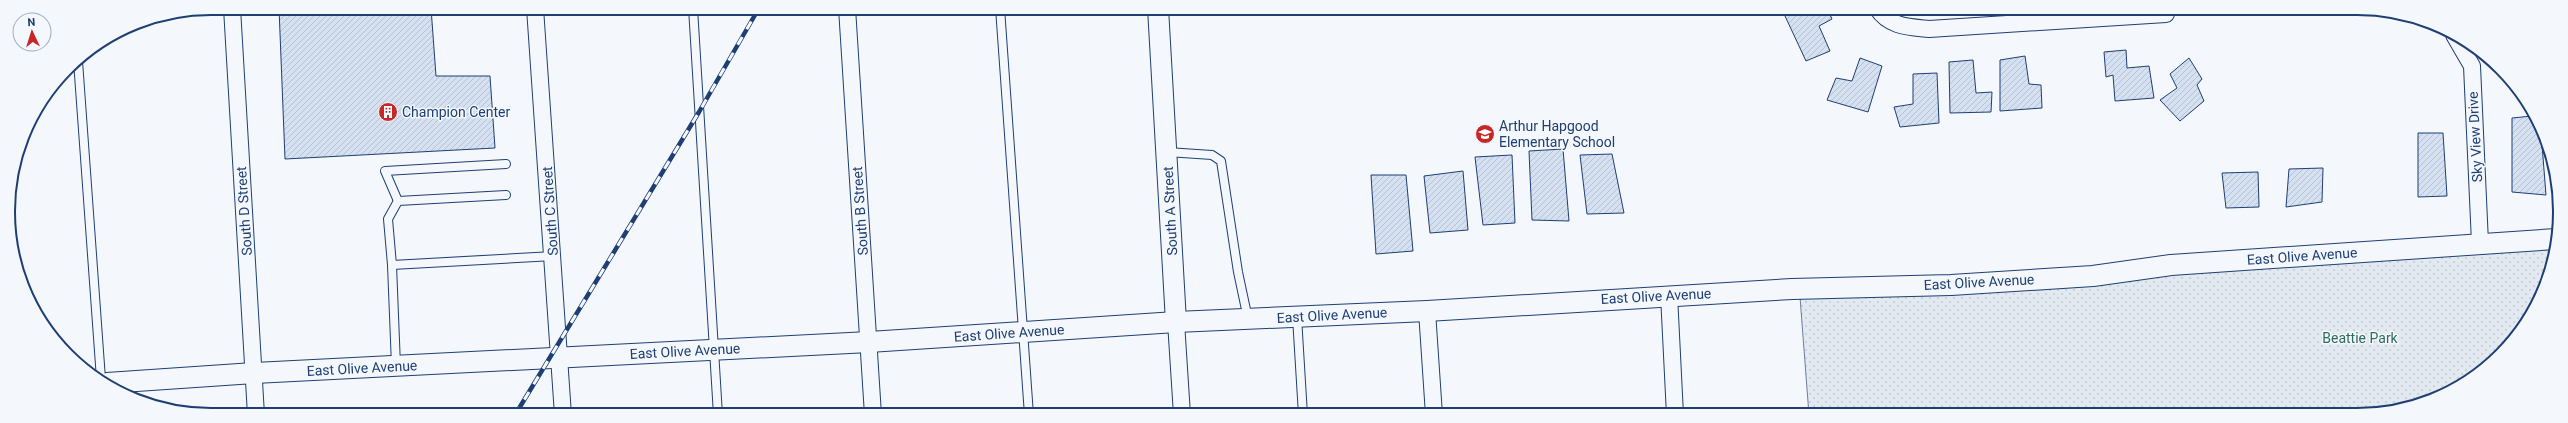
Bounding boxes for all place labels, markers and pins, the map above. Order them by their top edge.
building icon: Champion Center [377,101,399,123]
place label: Champion Center [402,104,510,120]
place label: Arthur Hapgood Elementary School [1499,118,1615,150]
school or university icon: Arthur Hapgood Elementary School [1474,123,1496,145]

